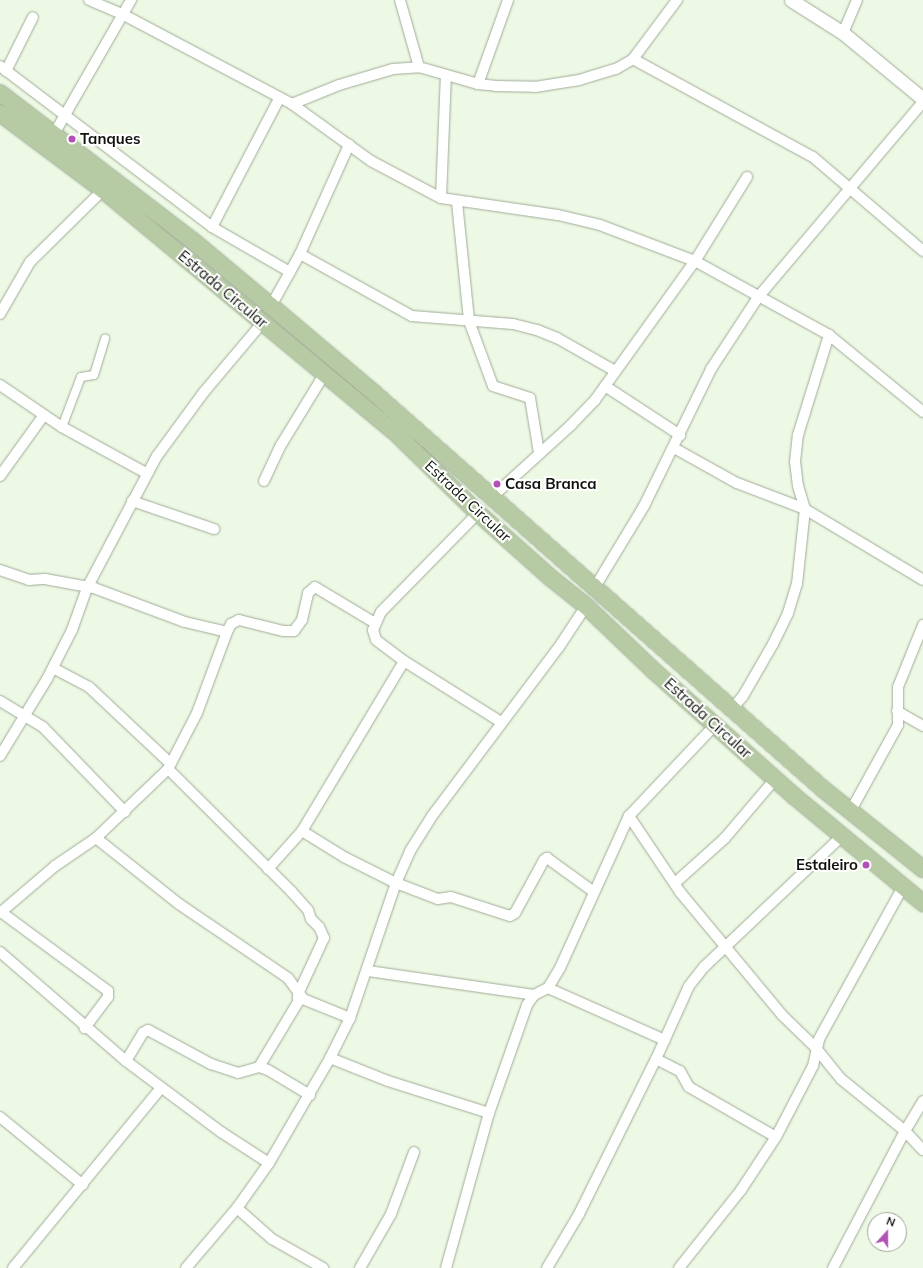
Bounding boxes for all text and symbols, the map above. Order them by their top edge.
place label: Tanques [80,130,140,148]
marker: Tanques [67,134,77,144]
street label: Estrada Circular [175,246,271,332]
street label: Estrada Circular [421,457,515,545]
place label: Casa Branca [505,475,597,493]
marker: Casa Branca [492,479,502,489]
street label: Estrada Circular [661,674,755,762]
place label: Estaleiro [796,856,858,874]
marker: Estaleiro [861,860,871,870]
north arrow [867,1212,907,1252]
text: N [885,1214,897,1230]

